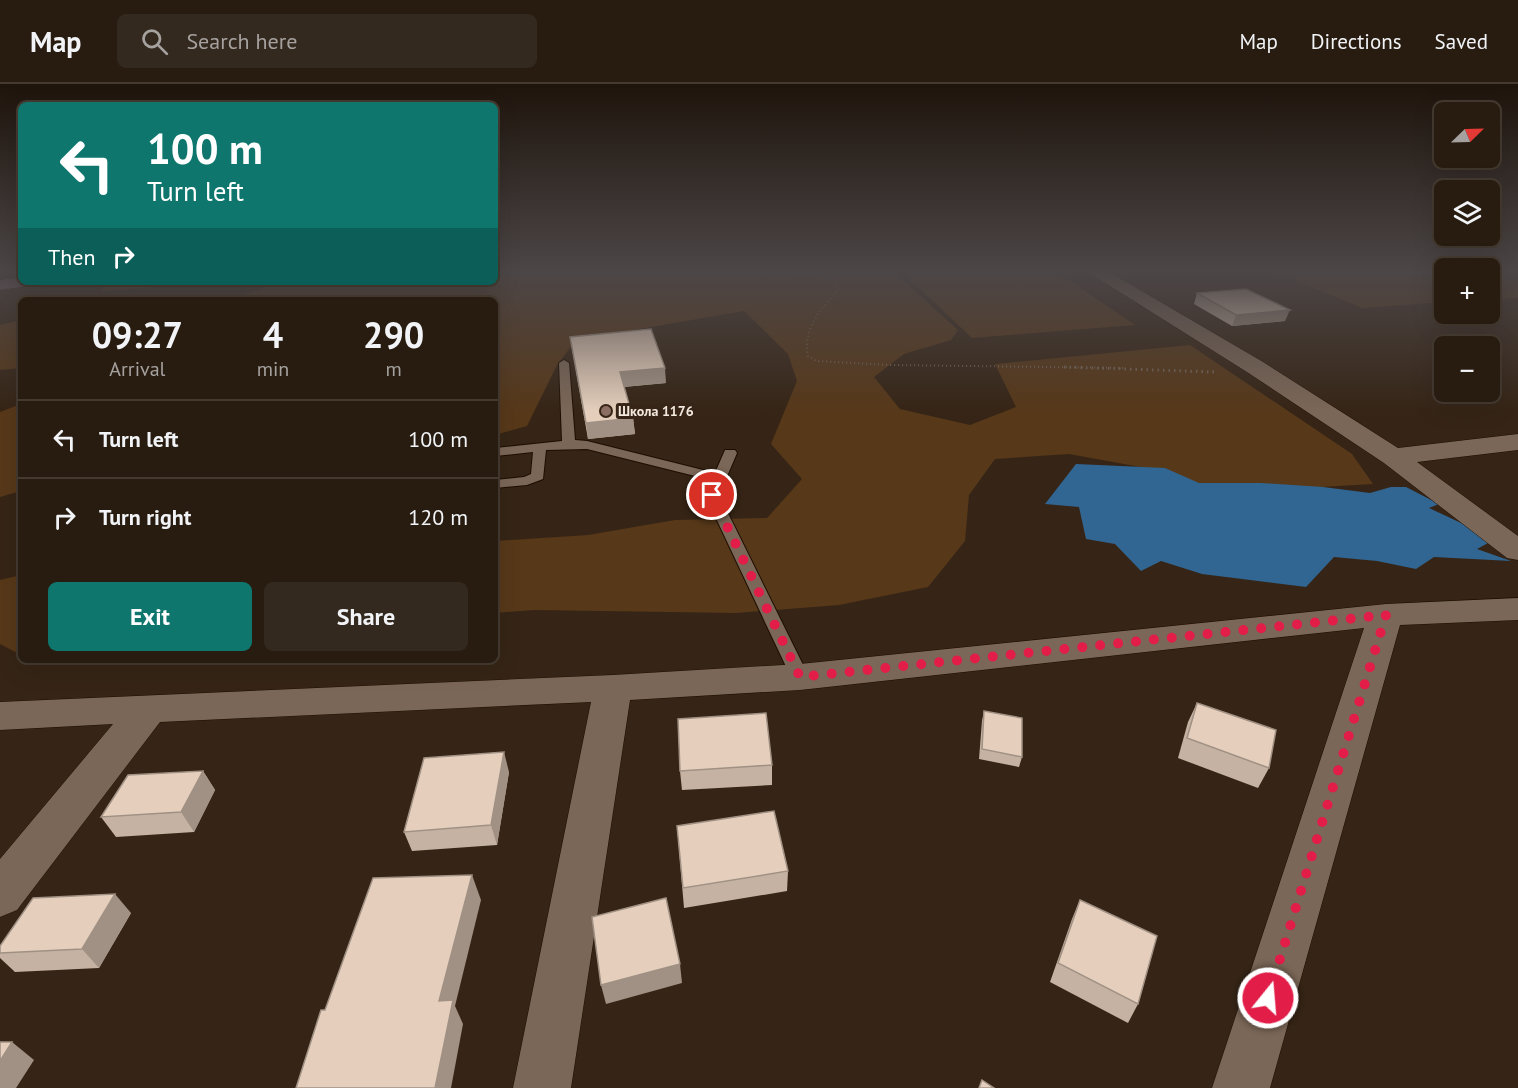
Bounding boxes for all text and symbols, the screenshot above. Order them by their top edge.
search box [117,14,537,68]
text: Map [30,23,81,60]
icon: search [138,25,171,58]
text: Search here [186,27,297,55]
text: Map [1239,28,1278,55]
text: Directions [1311,28,1402,55]
text: Saved [1435,28,1488,55]
north arrow [1434,102,1500,168]
map controls [1434,102,1500,402]
text: 100 m [147,121,263,176]
icon: left [48,126,126,204]
text: Turn left [147,174,244,208]
button: layers [1434,180,1500,246]
icon: right [107,240,140,273]
text: Then [48,243,95,271]
button: + [1434,258,1500,324]
text: 09:27 [92,311,183,358]
text: 4 [263,311,283,358]
text: 290 [363,311,424,358]
button: − [1434,336,1500,402]
text: Arrival [109,356,165,382]
text: min [257,356,289,382]
text: m [386,356,402,382]
place label: Школа 1176 [618,402,694,420]
marker: Школа 1176 [599,404,613,418]
icon: left [48,423,81,456]
text: Turn left [99,425,179,453]
text: 100 m [408,425,468,453]
pin [686,469,737,520]
icon: arrive [695,478,728,511]
icon: right [48,501,81,534]
text: Turn right [99,503,191,531]
text: 120 m [408,503,468,531]
button: Exit [48,582,252,651]
button: Share [264,582,468,651]
position arrow [1236,966,1300,1030]

